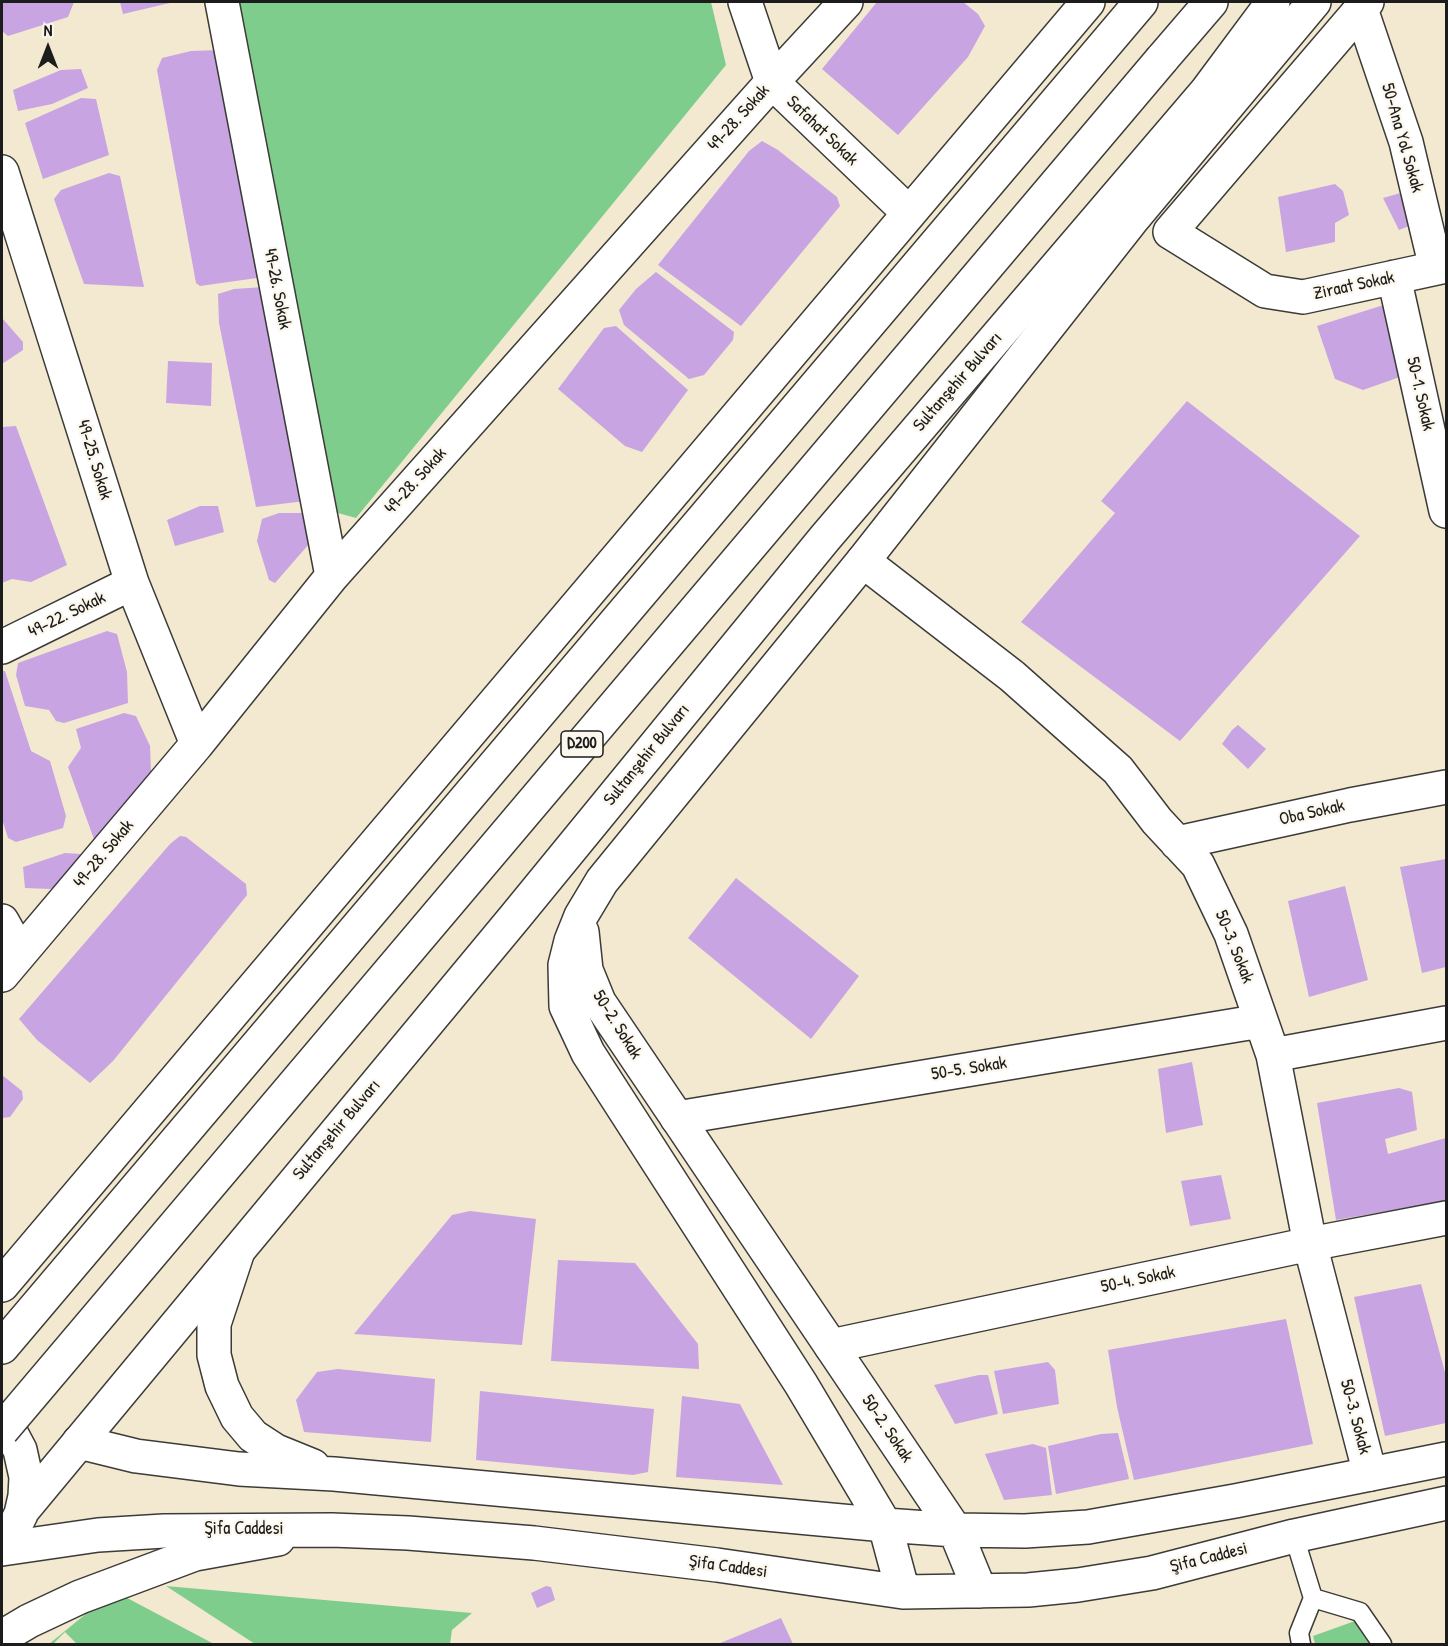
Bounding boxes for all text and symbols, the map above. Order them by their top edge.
north arrow [18,18,78,78]
text: N [44,19,52,41]
street label: 49-28. Sokak [703,80,775,156]
street label: 50-Ana Yol Sokak [1376,81,1428,195]
street label: Safahat Sokak [782,92,862,170]
street label: 49-26. Sokak [259,247,295,331]
street label: Ziraat Sokak [1312,267,1396,305]
street label: Sultanşehir Bulvarı [909,328,1007,436]
street label: 50-1. Sokak [1401,355,1439,433]
street label: 49-25. Sokak [72,418,116,502]
street label: 49-28. Sokak [380,443,452,519]
street label: 49-22. Sokak [25,587,109,643]
street label: Sultanşehir Bulvarı [599,700,695,810]
road number: D200 [561,731,603,757]
street label: Oba Sokak [1277,795,1347,831]
street label: 49-28. Sokak [69,816,139,892]
street label: 50-3. Sokak [1210,907,1258,987]
street label: 50-2. Sokak [587,987,647,1063]
street label: 50-5. Sokak [930,1052,1008,1086]
street label: Sultanşehir Bulvarı [289,1075,385,1185]
street label: 50-4. Sokak [1099,1262,1177,1298]
street label: 50-3. Sokak [1335,1377,1375,1457]
street label: 50-2. Sokak [857,1391,917,1467]
street label: Şifa Caddesi [204,1518,284,1540]
street label: Şifa Caddesi [1168,1538,1250,1578]
street label: Şifa Caddesi [687,1551,769,1583]

